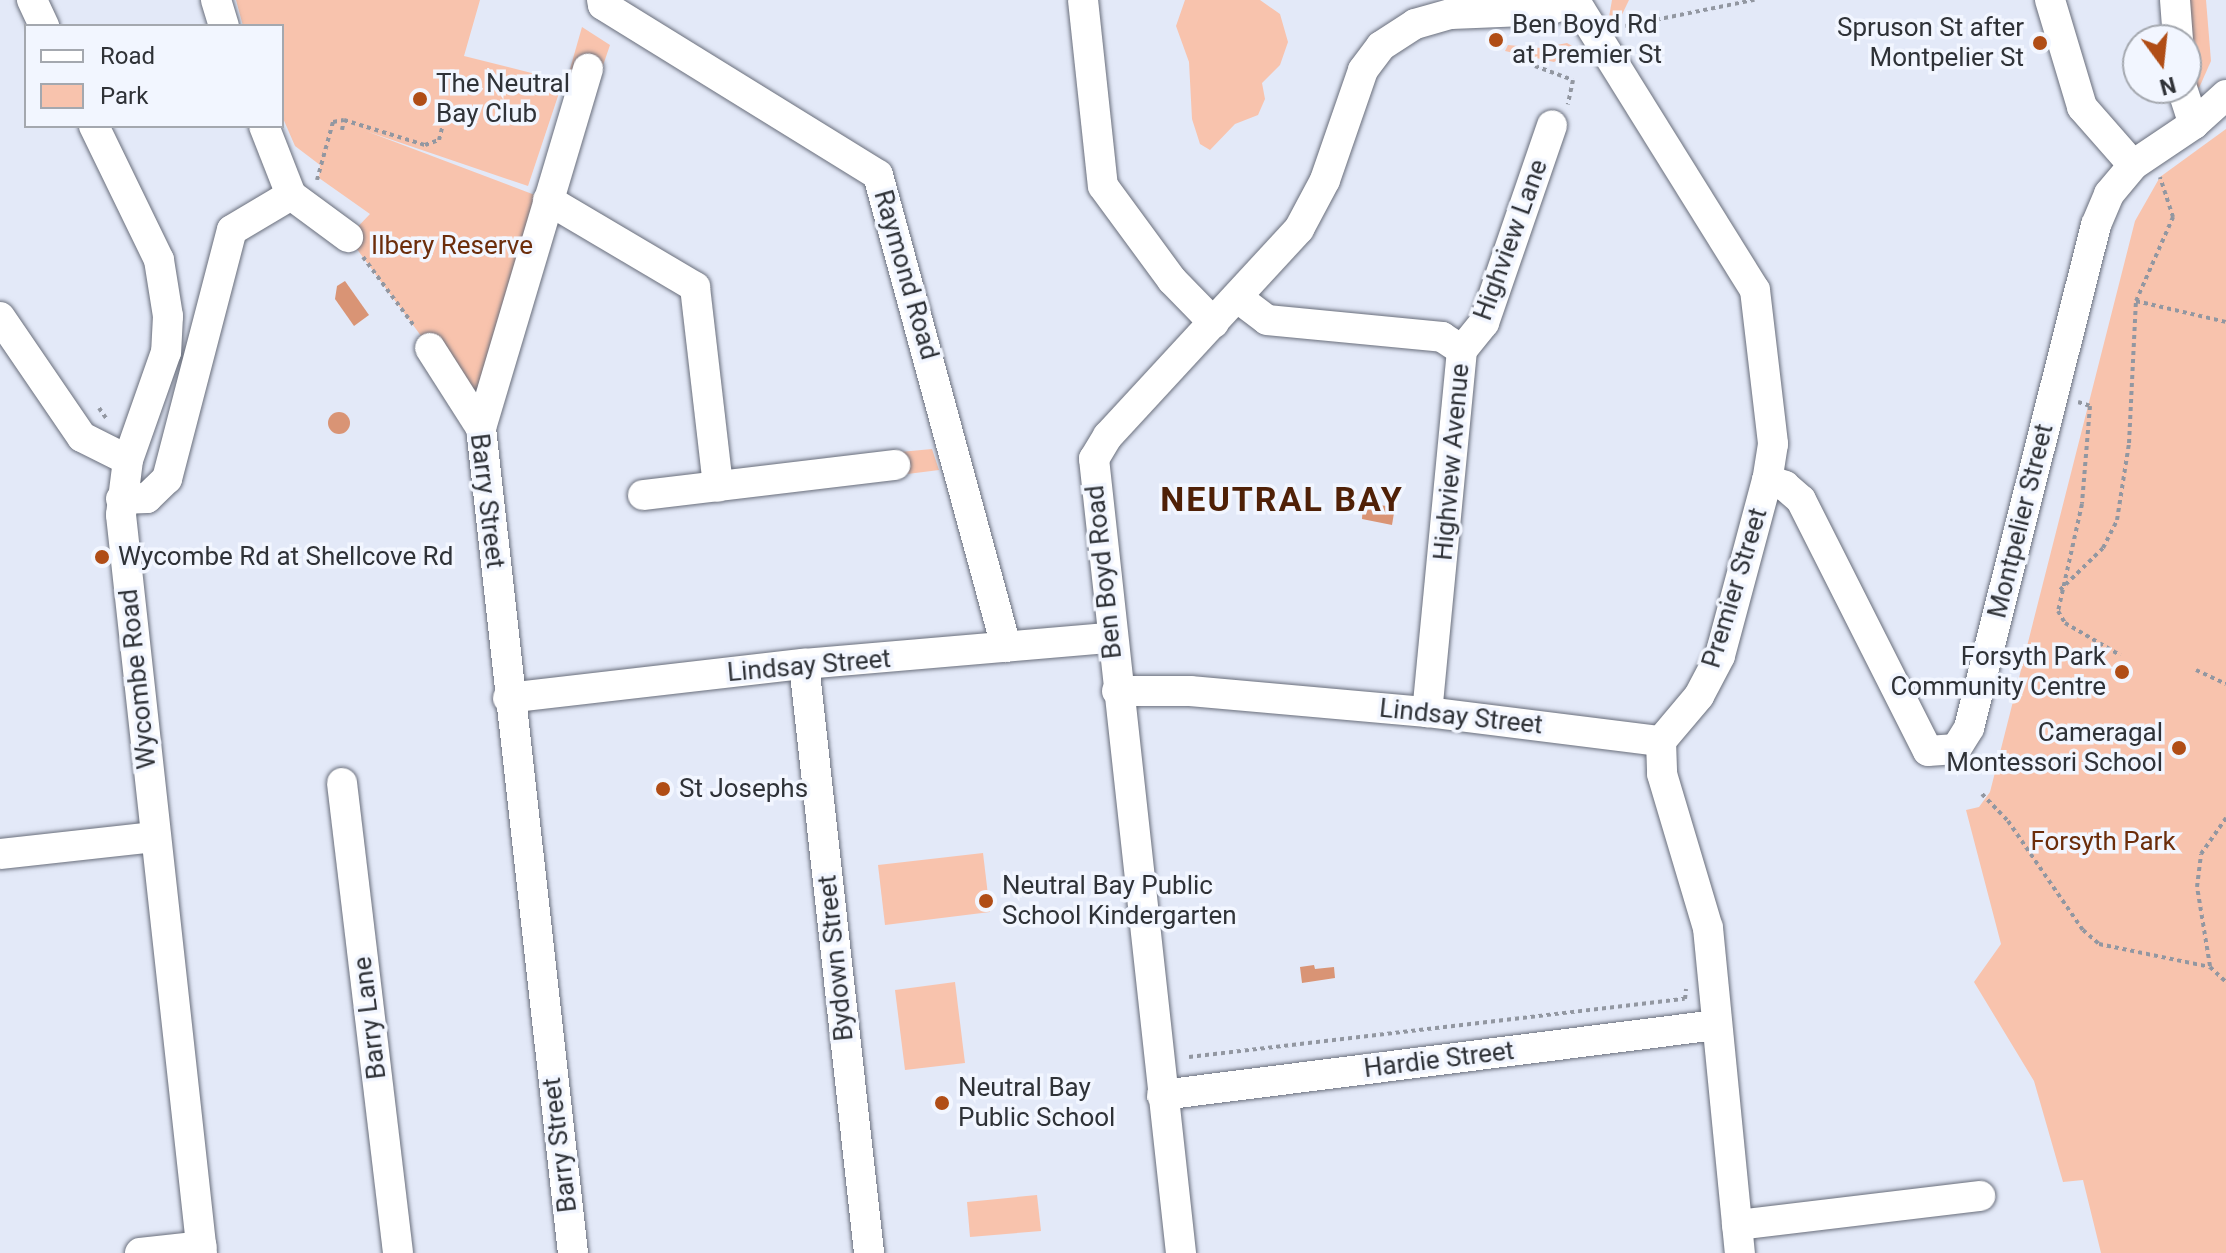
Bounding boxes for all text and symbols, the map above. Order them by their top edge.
place label: Ben Boyd Rd at Premier St [1512,9,1662,70]
place label: Spruson St after Montpelier St [1837,12,2024,74]
legend [24,24,284,128]
north arrow [2122,24,2202,104]
marker: Ben Boyd Rd at Premier St [1487,31,1505,49]
marker: Spruson St after Montpelier St [2031,34,2049,52]
text: Road [100,42,155,70]
place label: The Neutral Bay Club [436,68,570,130]
text: N [2157,72,2179,100]
text: Park [100,82,148,110]
marker: The Neutral Bay Club [411,90,429,108]
street label: Highview Lane [1467,155,1555,325]
street label: Raymond Road [867,187,945,363]
park label: Ilbery Reserve [371,230,533,262]
street label: Highview Avenue [1428,362,1476,562]
street label: Montpelier Street [1982,421,2060,621]
street label: Barry Street [463,432,511,570]
district label: NEUTRAL BAY [1160,480,1404,520]
street label: Ben Boyd Road [1079,484,1129,660]
street label: Premier Street [1696,504,1774,672]
place label: Wycombe Rd at Shellcove Rd [118,541,453,573]
marker: Wycombe Rd at Shellcove Rd [93,548,111,566]
street label: Wycombe Road [113,587,163,771]
place label: Forsyth Park Community Centre [1890,641,2106,702]
street label: Lindsay Street [726,643,892,689]
marker: Forsyth Park Community Centre [2113,663,2131,681]
street label: Lindsay Street [1378,693,1544,741]
place label: Cameragal Montessori School [1946,717,2163,778]
marker: Cameragal Montessori School [2170,739,2188,757]
place label: St Josephs [679,773,808,805]
marker: St Josephs [654,780,672,798]
park label: Forsyth Park [2030,826,2176,858]
place label: Neutral Bay Public School Kindergarten [1002,870,1237,932]
street label: Bydown Street [812,873,860,1043]
marker: Neutral Bay Public School Kindergarten [977,892,995,910]
street label: Barry Lane [347,955,393,1081]
street label: Hardie Street [1362,1035,1516,1085]
place label: Neutral Bay Public School [958,1072,1115,1134]
street label: Barry Street [536,1076,584,1214]
marker: Neutral Bay Public School [933,1094,951,1112]

